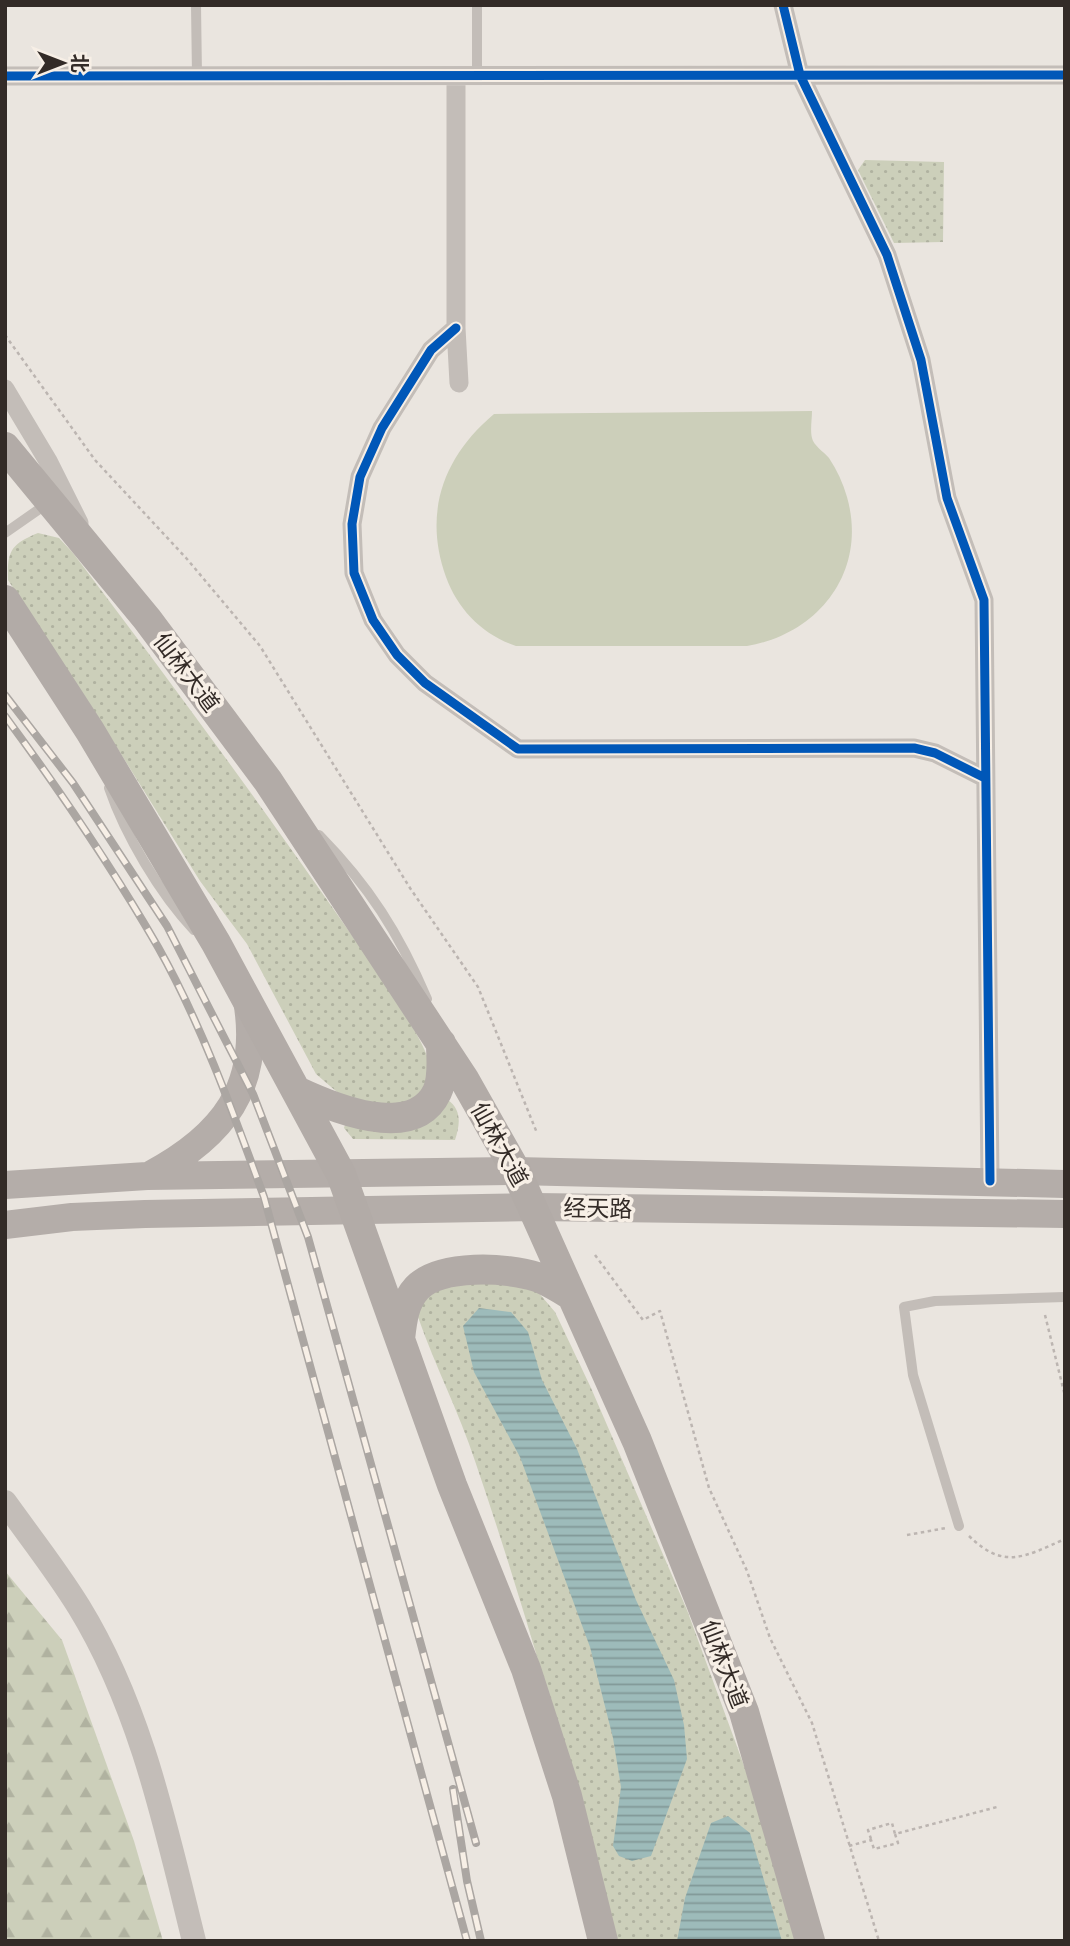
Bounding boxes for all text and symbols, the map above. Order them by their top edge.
north arrow [28,28,98,98]
text: 北 [69,53,91,73]
street label: 仙林大道 [149,628,225,716]
street label: 仙林大道 [467,1098,533,1190]
street label: 经天路 [563,1195,633,1221]
street label: 仙林大道 [697,1617,753,1711]

